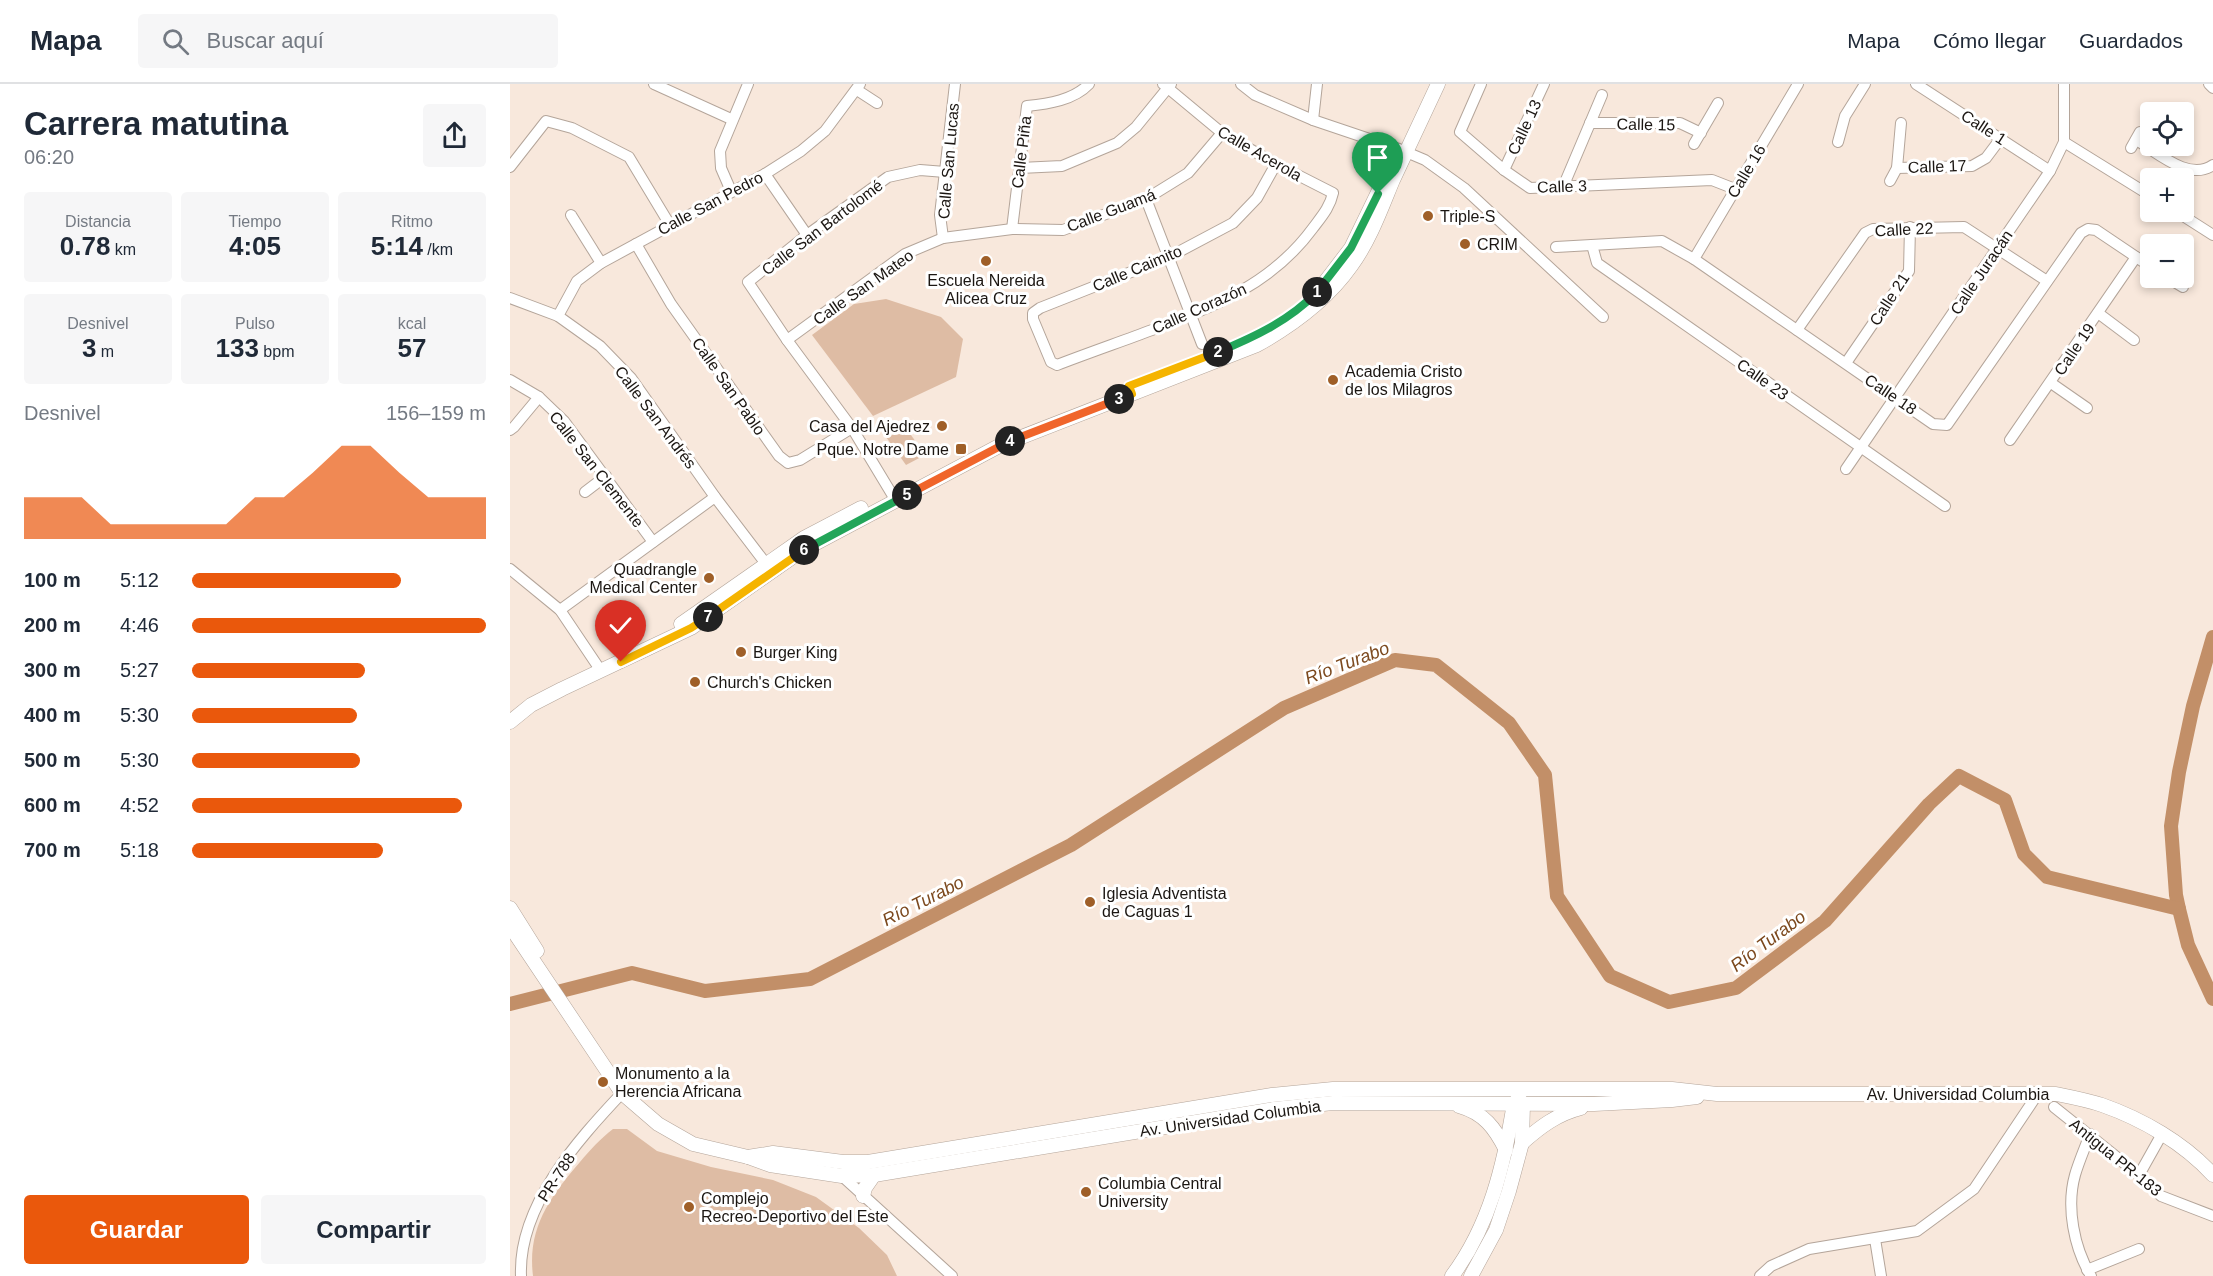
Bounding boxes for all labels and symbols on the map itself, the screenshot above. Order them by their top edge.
street label: Calle 13 [1504,97,1545,157]
street label: Calle San Lucas [935,102,962,220]
street label: Calle 1 [1958,107,2009,148]
street label: Calle Piña [1009,115,1034,189]
street label: Calle 15 [1616,115,1676,134]
street label: Calle Acerola [1215,123,1305,184]
pin [1352,132,1403,194]
street label: Calle 16 [1724,142,1769,201]
street label: Calle 17 [1907,157,1967,176]
street label: Calle San Pedro [655,169,766,238]
street label: Calle San Bartolomé [759,176,886,278]
street label: Calle 3 [1537,177,1587,196]
street label: Calle Guamá [1065,186,1158,235]
place label: Triple-S [1440,208,1495,225]
marker: Triple-S [1421,209,1435,223]
street label: Calle 22 [1874,219,1934,240]
street label: Calle Juracán [1947,227,2016,318]
place label: CRIM [1477,236,1518,253]
marker: CRIM [1458,237,1472,251]
street label: Calle Caimito [1090,242,1184,295]
street label: Calle San Mateo [810,246,917,328]
marker: Escuela Nereida Alicea Cruz [979,254,993,268]
street label: Calle 21 [1866,270,1913,329]
place label: Escuela Nereida Alicea Cruz [927,272,1045,307]
pin: 1 [1302,277,1332,307]
street label: Calle Corazón [1149,280,1249,337]
street label: Calle 19 [2051,320,2098,378]
street label: Calle San Pablo [689,334,769,438]
pin: 2 [1203,337,1233,367]
street label: Calle 23 [1734,356,1792,403]
street label: Calle San Andrés [612,363,700,472]
place label: Academia Cristo de los Milagros [1345,363,1462,398]
street label: Calle 18 [1862,371,1920,418]
marker: Academia Cristo de los Milagros [1326,373,1340,387]
pin: 3 [1104,384,1134,414]
street label: Calle San Clemente [546,408,647,531]
place label: Casa del Ajedrez [809,418,930,435]
marker: Casa del Ajedrez [935,419,949,433]
pin: 4 [995,426,1025,456]
place label: Pque. Notre Dame [816,441,949,458]
marker: Pque. Notre Dame [954,442,968,456]
pin: 5 [892,480,922,510]
pin: 6 [789,535,819,565]
place label: Quadrangle Medical Center [589,561,698,596]
marker: Quadrangle Medical Center [702,571,716,585]
pin [595,600,646,662]
pin: 7 [693,602,723,632]
water label: Río Turabo [1302,638,1392,688]
place label: Burger King [753,644,838,661]
marker: Burger King [734,645,748,659]
place label: Church's Chicken [707,674,832,691]
marker: Church's Chicken [688,675,702,689]
water label: Río Turabo [879,872,967,930]
place label: Iglesia Adventista de Caguas 1 [1102,885,1227,920]
marker: Iglesia Adventista de Caguas 1 [1083,895,1097,909]
water label: Río Turabo [1727,906,1809,976]
place label: Monumento a la Herencia Africana [615,1065,741,1100]
marker: Monumento a la Herencia Africana [596,1075,610,1089]
street label: Av. Universidad Columbia [1867,1086,2049,1103]
street label: Av. Universidad Columbia [1138,1097,1322,1140]
street label: Antigua PR-183 [2066,1115,2165,1200]
street label: PR-788 [535,1150,578,1205]
place label: Columbia Central University [1098,1175,1222,1210]
marker: Columbia Central University [1079,1185,1093,1199]
place label: Complejo Recreo-Deportivo del Este [701,1190,889,1225]
marker: Complejo Recreo-Deportivo del Este [682,1200,696,1214]

